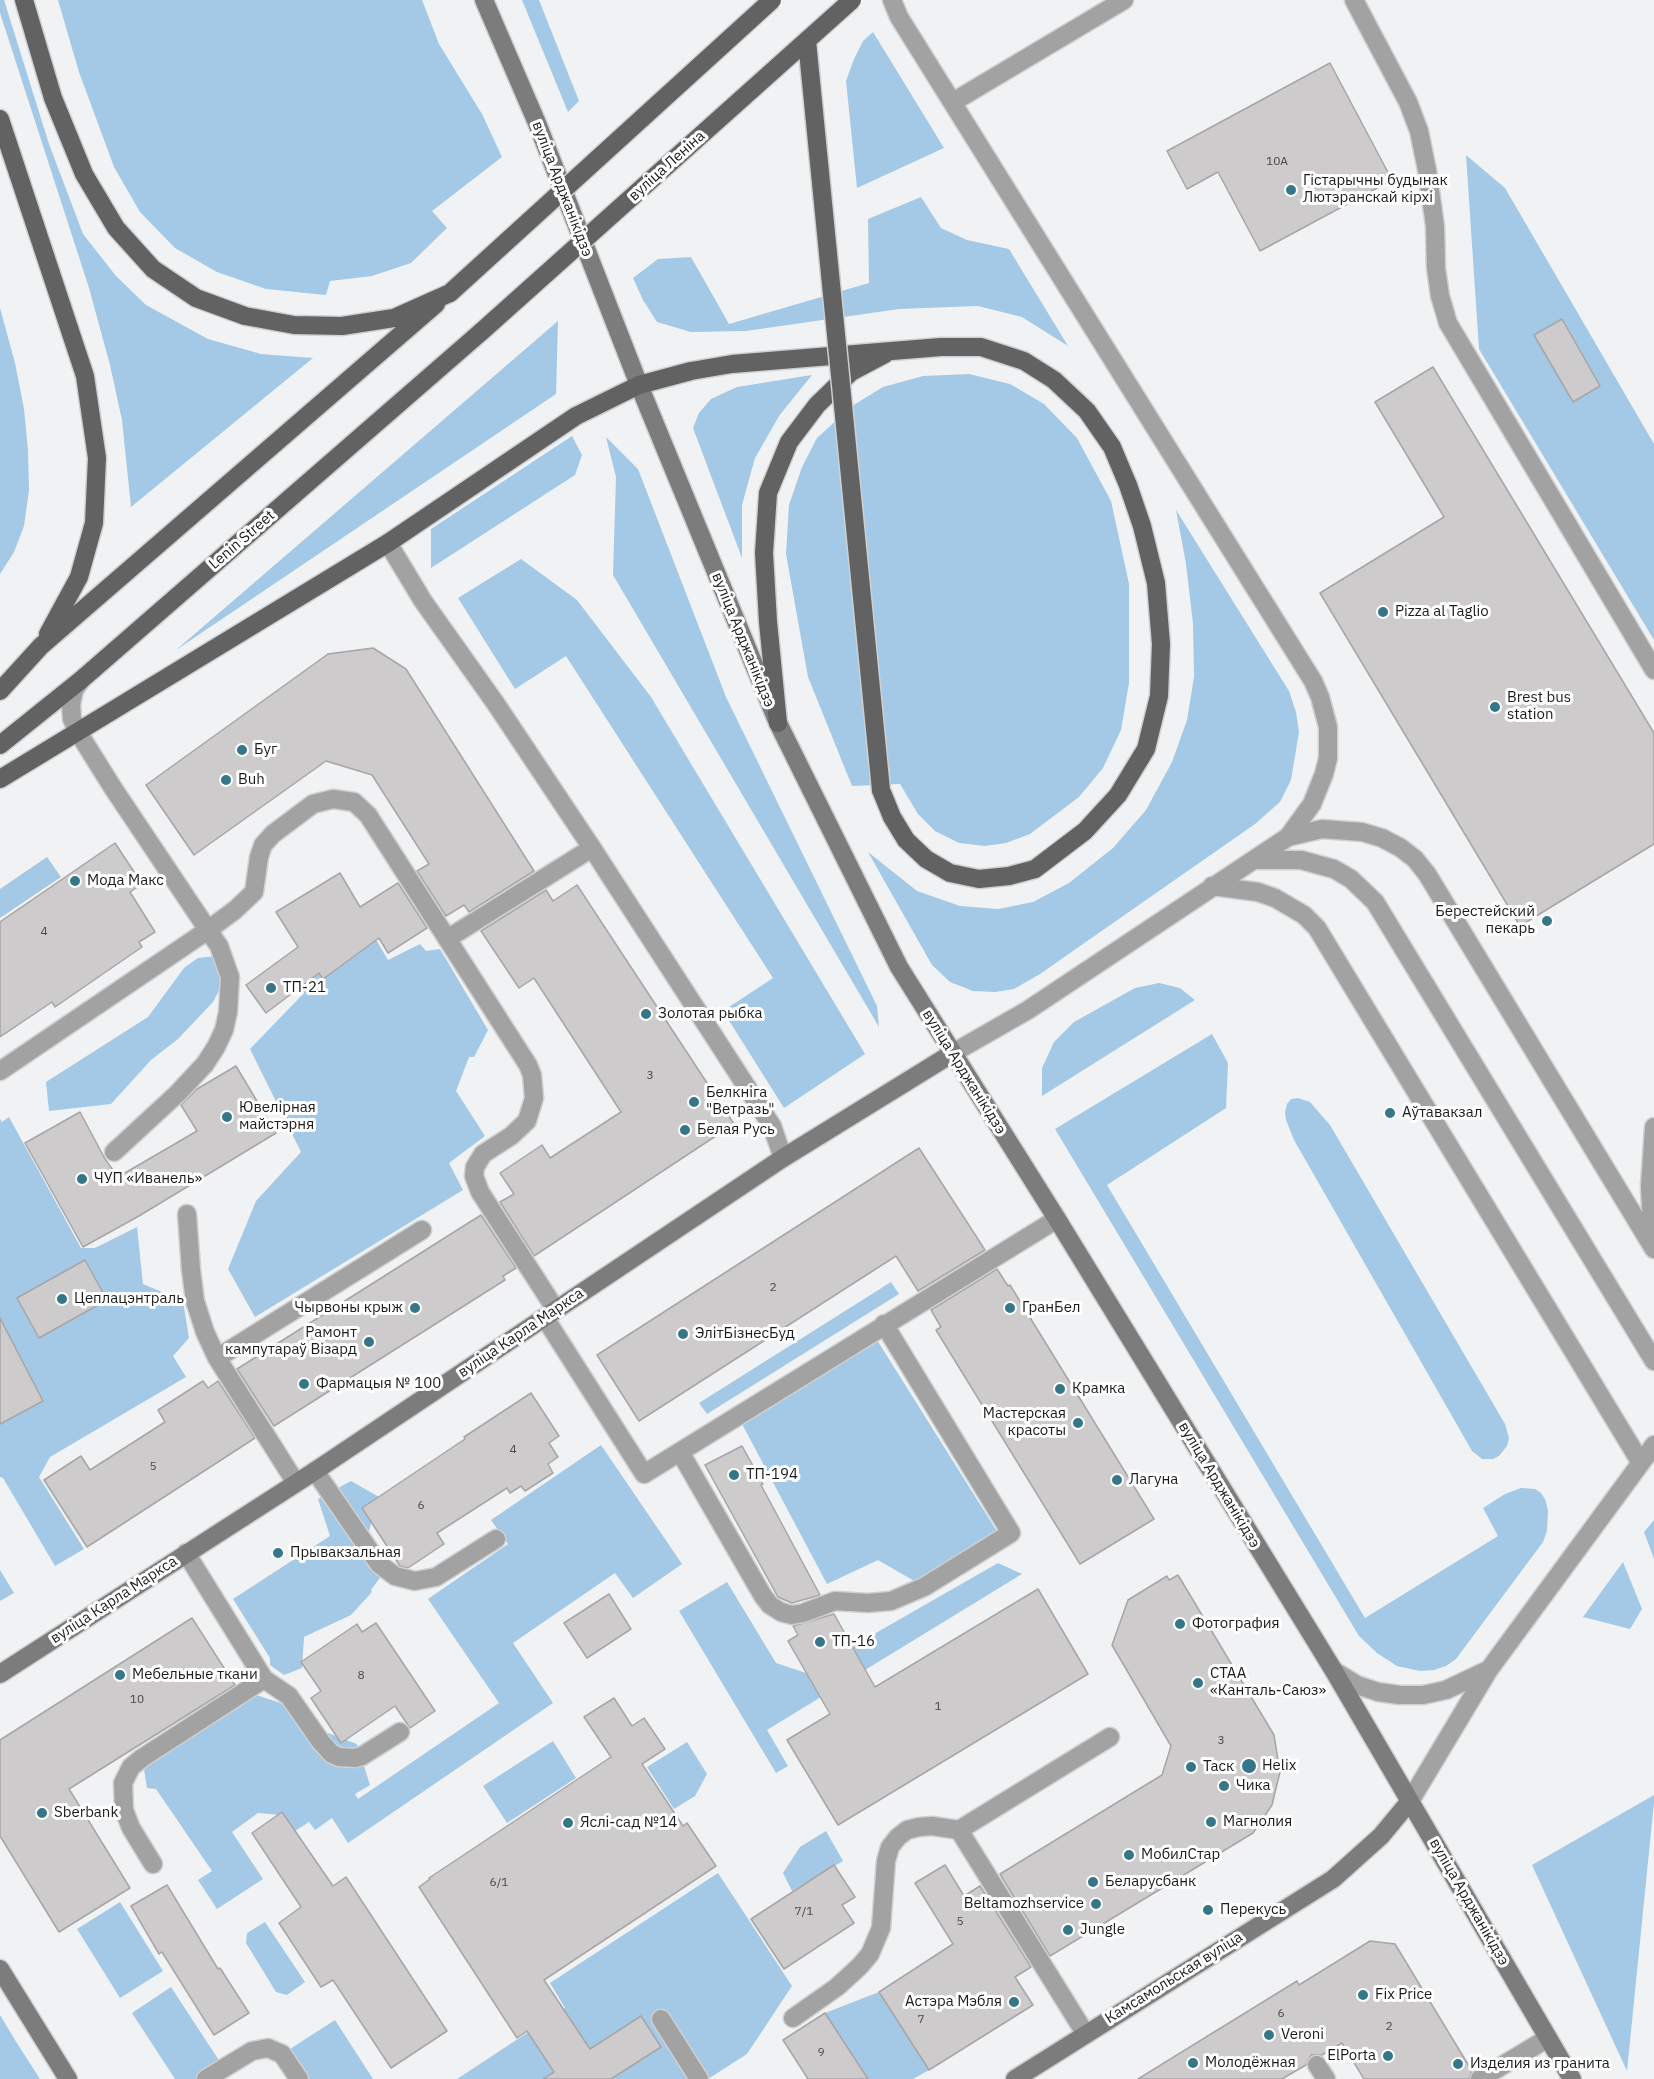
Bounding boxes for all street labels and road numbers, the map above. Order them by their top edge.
street label: вуліца Арджанікідзэ [528,119,596,259]
street label: вуліца Леніна [625,127,709,205]
street label: Lenin Street [206,507,278,573]
street label: вуліца Арджанікідзэ [708,570,778,710]
street label: вуліца Арджанікідзэ [918,1006,1010,1138]
street label: вуліца Карла Маркса [455,1284,587,1382]
street label: вуліца Арджанікідзэ [1174,1419,1264,1551]
street label: вуліца Карла Маркса [47,1552,181,1648]
street label: вуліца Арджанікідзэ [1425,1835,1513,1969]
street label: Камсамольская вуліца [1102,1928,1246,2028]

